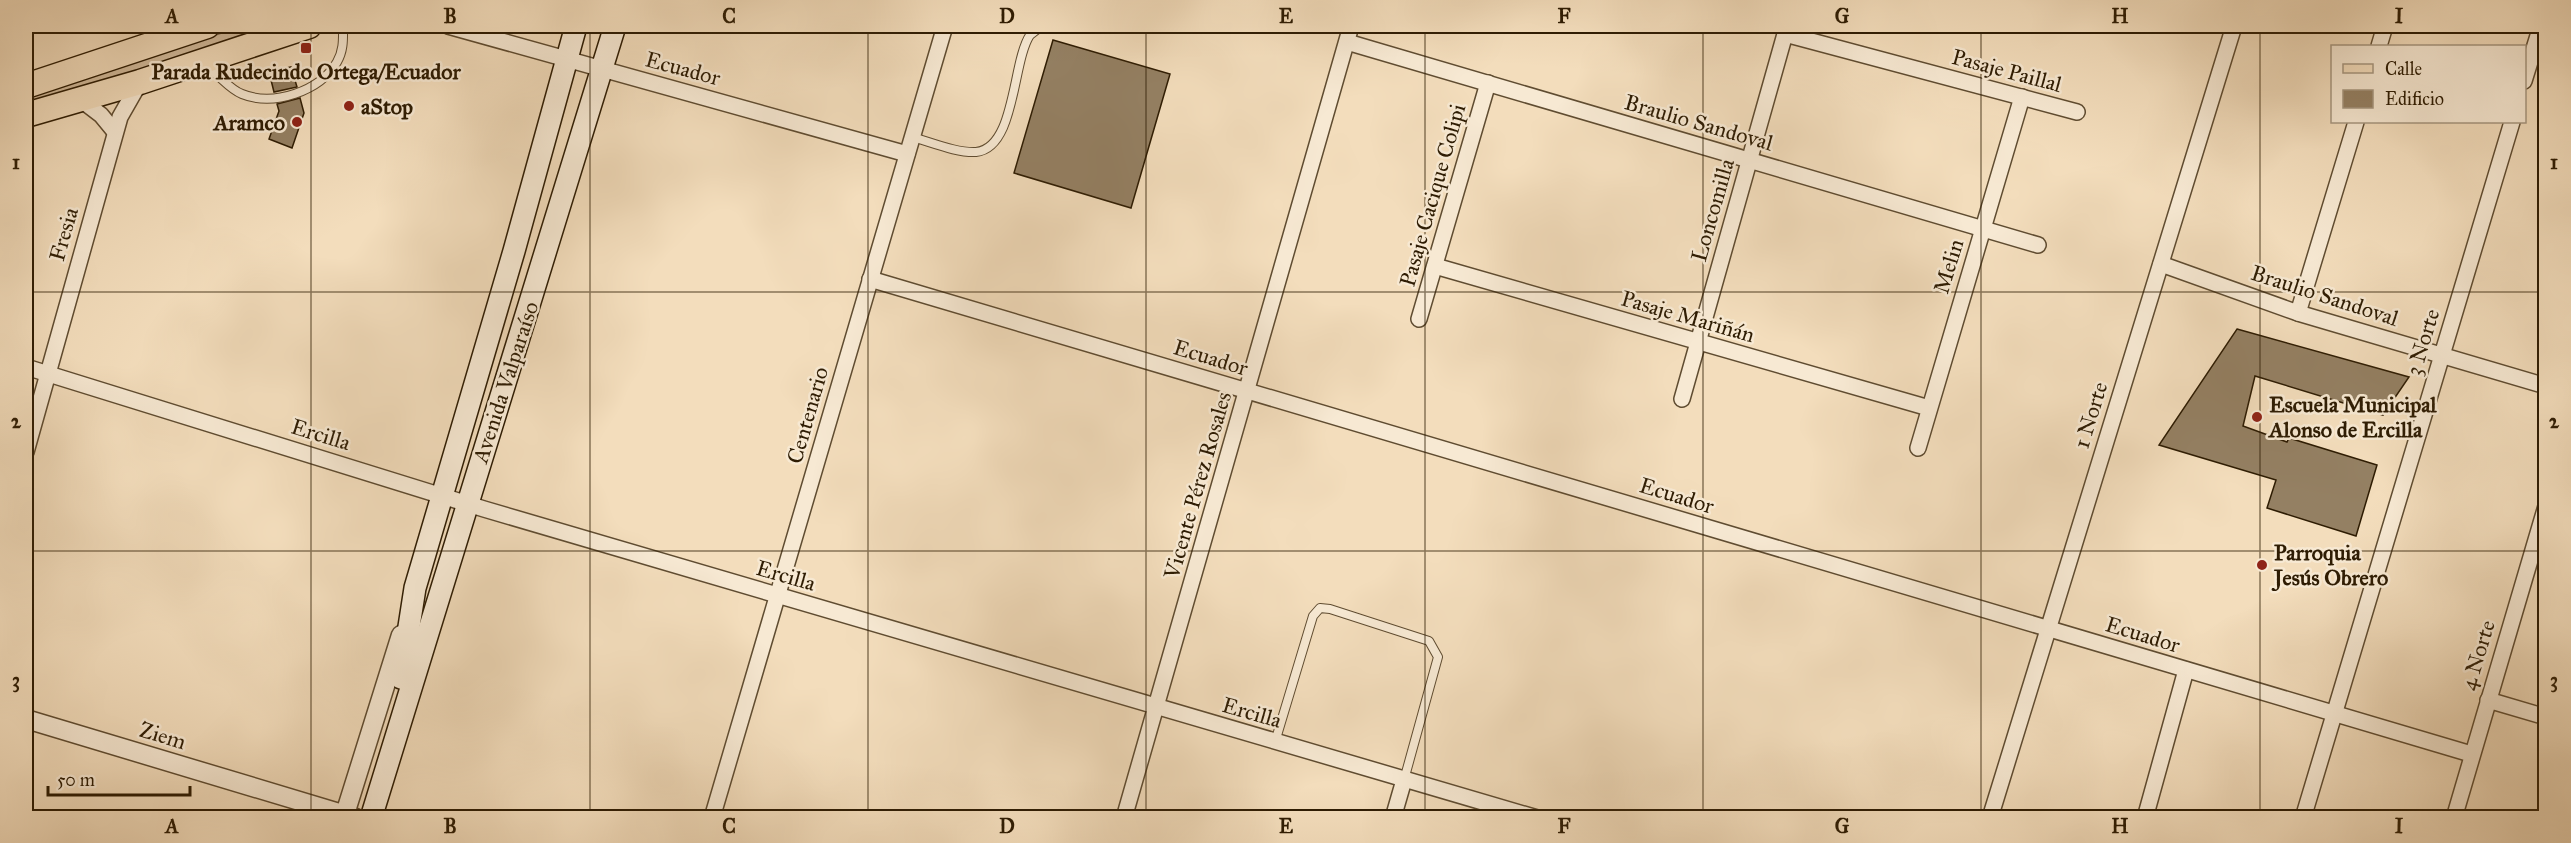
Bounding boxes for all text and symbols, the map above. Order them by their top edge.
text: A [163,4,179,28]
text: B [443,4,457,28]
text: C [722,4,736,28]
text: D [999,4,1015,28]
text: E [1279,4,1294,28]
text: F [1557,4,1571,28]
text: G [1835,4,1850,28]
text: H [2111,4,2129,28]
text: I [2395,4,2404,28]
marker: Parada Rudecindo Ortega/Ecuador [299,41,313,55]
street label: Pasaje Paillal [1949,43,2065,98]
legend [2331,45,2526,123]
street label: Ecuador [642,46,724,92]
place label: Parada Rudecindo Ortega/Ecuador [151,58,462,85]
text: Calle [2385,58,2422,80]
street label: Braulio Sandoval [1621,88,1776,157]
text: Edificio [2385,88,2444,110]
place label: aStop [361,93,413,120]
marker: aStop [342,99,356,113]
street label: Pasaje Cacique Colipi [1393,101,1471,290]
place label: Aramco [212,109,285,136]
marker: Aramco [290,115,304,129]
text: 1 [12,150,20,174]
text: 1 [2550,150,2558,174]
street label: Loncomilla [1685,155,1740,265]
street label: Fresia [43,204,84,264]
street label: Melin [1927,236,1970,297]
street label: Braulio Sandoval [2248,259,2402,332]
street label: Pasaje Mariñán [1618,285,1758,348]
street label: Avenida Valparaíso [466,298,544,467]
street label: 3 Norte [2400,306,2445,379]
street label: Ecuador [1170,333,1252,382]
street label: Centenario [781,364,834,467]
street label: 1 Norte [2068,379,2113,452]
street label: Vicente Pérez Rosales [1158,388,1237,583]
place label: Escuela Municipal Alonso de Ercilla [2267,391,2438,443]
text: 2 [11,409,22,433]
text: 2 [2549,409,2560,433]
marker: Escuela Municipal Alonso de Ercilla [2250,410,2264,424]
street label: Ercilla [288,413,354,456]
street label: Ecuador [1636,471,1718,520]
place label: Parroquia Jesús Obrero [2271,539,2388,592]
street label: Ercilla [753,554,819,597]
marker: Parroquia Jesús Obrero [2255,558,2269,572]
street label: Ecuador [2102,610,2184,659]
street label: 4 Norte [2454,617,2501,693]
text: 3 [12,668,20,693]
text: 3 [2550,668,2558,693]
street label: Ercilla [1219,691,1285,734]
street label: Ziem [136,716,190,755]
scale bar [48,759,190,797]
text: 50 m [57,769,95,791]
text: A [163,814,179,838]
text: B [443,814,457,838]
text: C [722,814,736,838]
text: D [999,814,1015,838]
text: E [1279,814,1294,838]
text: F [1557,814,1571,838]
text: G [1835,814,1850,838]
text: H [2111,814,2129,838]
text: I [2395,814,2404,838]

